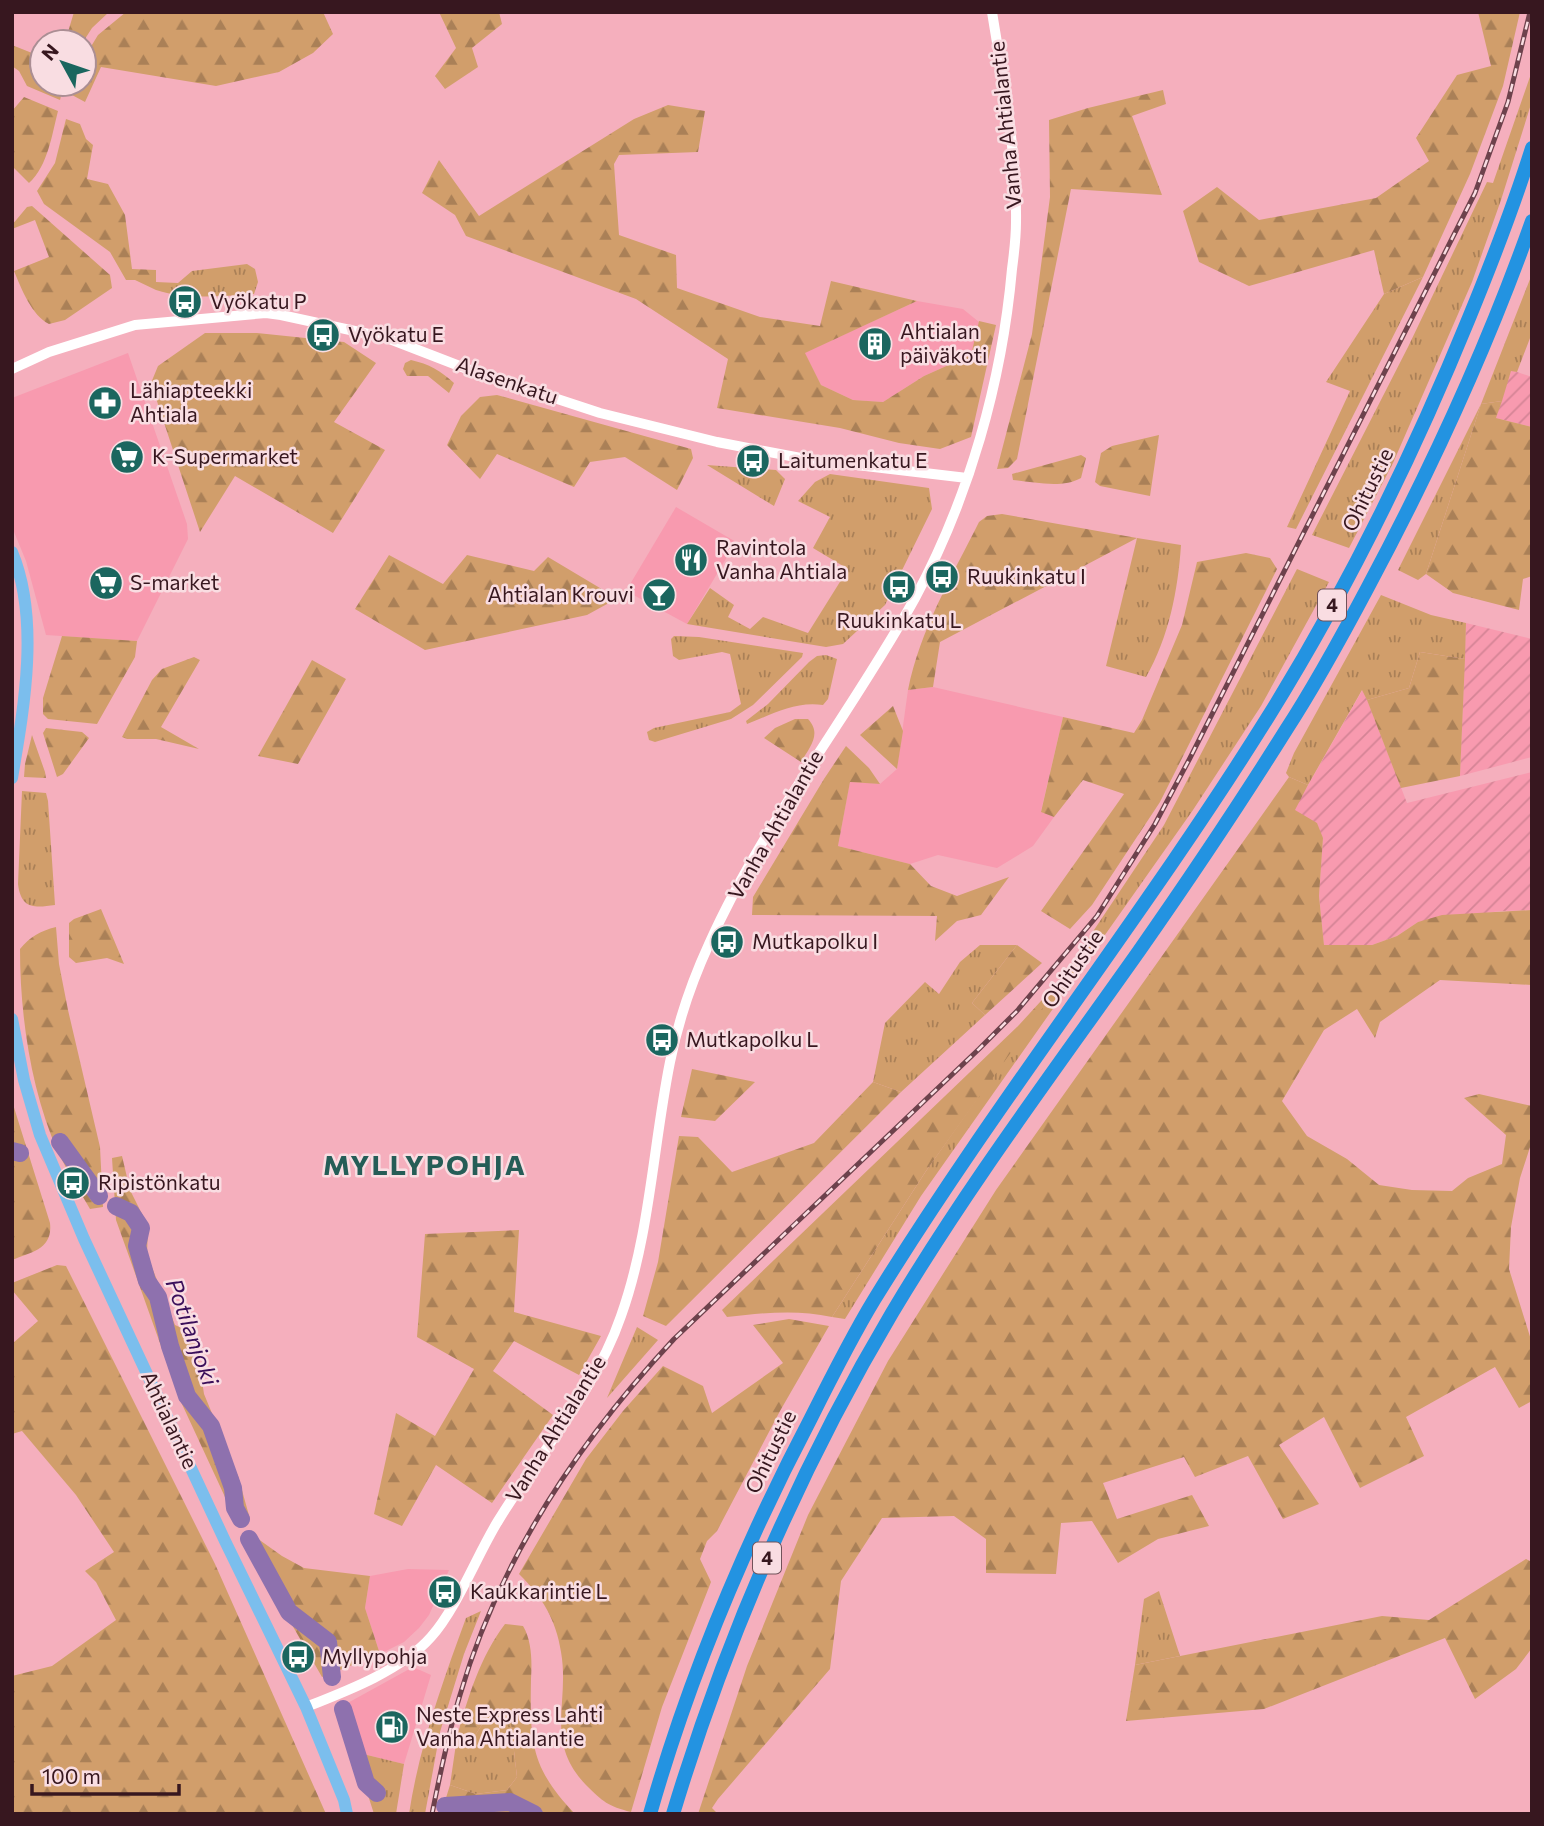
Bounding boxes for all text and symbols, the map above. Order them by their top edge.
north arrow [28,28,98,98]
text: N [36,39,63,65]
street label: Vanha Ahtialantie [983,40,1026,210]
bus stop icon: Vyökatu P [166,283,204,321]
place label: Vyökatu P [210,288,307,313]
bus stop icon: Vyökatu E [304,316,342,354]
place label: Ahtialan päiväkoti [900,318,987,367]
place label: Vyökatu E [348,321,444,346]
building icon: Ahtialan päiväkoti [856,325,894,363]
street label: Alasenkatu [453,350,562,409]
place label: Lähiapteekki Ahtiala [130,377,252,426]
pharmacy icon: Lähiapteekki Ahtiala [86,384,124,422]
supermarket icon: K-Supermarket [108,438,146,476]
bus stop icon: Laitumenkatu E [734,442,772,480]
place label: K-Supermarket [152,443,298,468]
street label: Ohitustie [1336,444,1398,535]
place label: Laitumenkatu E [778,447,927,472]
place label: Ravintola Vanha Ahtiala [716,534,847,583]
restaurant icon: Ravintola Vanha Ahtiala [672,541,710,579]
bus stop icon: Ruukinkatu I [923,558,961,596]
place label: Ruukinkatu I [967,563,1086,588]
supermarket icon: S-market [87,564,125,602]
bus stop icon: Ruukinkatu L [880,568,918,606]
place label: S-market [130,569,219,594]
bar icon: Ahtialan Krouvi [640,576,678,614]
place label: Ahtialan Krouvi [488,581,634,606]
road number: 4 [1318,590,1346,620]
place label: Ruukinkatu L [837,607,961,632]
street label: Vanha Ahtialantie [722,745,828,903]
bus stop icon: Mutkapolku I [708,923,746,961]
street label: Ohitustie [1036,924,1108,1012]
place label: Mutkapolku I [752,928,878,953]
bus stop icon: Mutkapolku L [643,1021,681,1059]
place label: Mutkapolku L [686,1026,818,1051]
district label: MYLLYPOHJA [323,1147,527,1181]
bus stop icon: Ripistönkatu [54,1164,92,1202]
place label: Ripistönkatu [98,1169,221,1194]
water label: Potilanjoki [161,1274,226,1390]
street label: Vanha Ahtialantie [500,1350,610,1506]
street label: Ahtialantie [137,1367,204,1472]
street label: Ohitustie [739,1406,801,1497]
road number: 4 [753,1542,781,1574]
bus stop icon: Kaukkarintie L [426,1573,464,1611]
place label: Kaukkarintie L [470,1578,608,1603]
bus stop icon: Myllypohja [279,1638,317,1676]
place label: Myllypohja [322,1643,427,1668]
place label: Neste Express Lahti Vanha Ahtialantie [416,1701,603,1750]
fuel station icon: Neste Express Lahti Vanha Ahtialantie [373,1708,411,1746]
scale bar [32,1752,178,1796]
text: 100 m [42,1763,101,1788]

